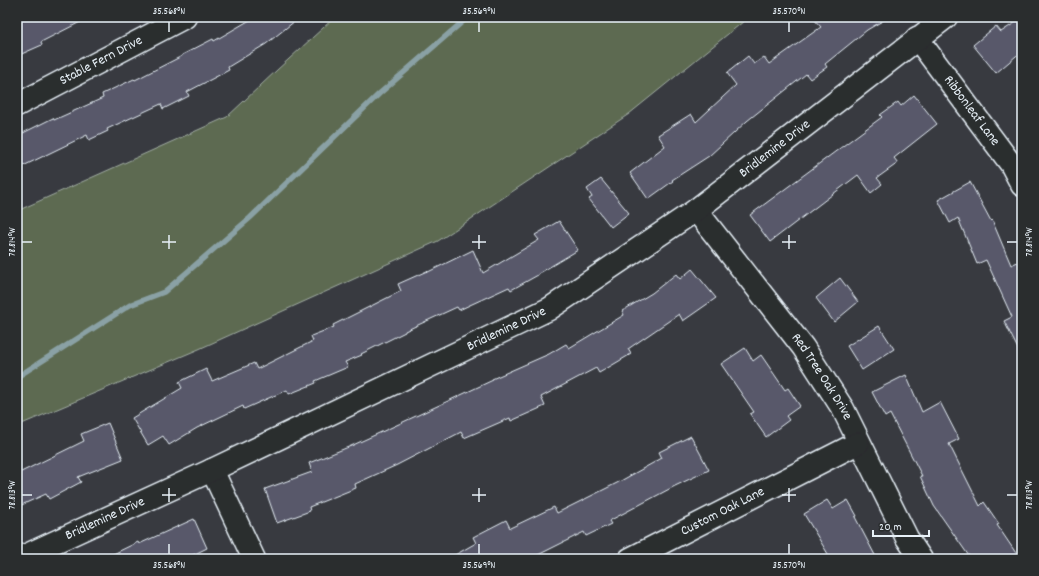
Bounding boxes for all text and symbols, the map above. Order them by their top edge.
text: 35.568°N [153,5,185,19]
text: 35.569°N [463,5,496,19]
text: 35.570°N [773,5,805,19]
street label: Stable Fern Drive [56,31,146,91]
street label: Ribbonleaf Lane [938,72,1004,150]
street label: Bridlemine Drive [735,115,815,183]
text: 78.814°W [6,227,20,256]
text: 78.814°W [1023,227,1037,256]
street label: Bridlemine Drive [464,302,550,357]
street label: Red Tree Oak Drive [786,329,857,424]
text: 78.813°W [6,480,20,510]
text: 78.813°W [1023,480,1037,510]
street label: Custom Oak Lane [677,482,768,542]
street label: Bridlemine Drive [62,492,148,546]
scale bar [873,512,929,538]
text: 20 m [879,519,902,536]
text: 35.568°N [153,559,185,573]
text: 35.569°N [463,559,496,573]
text: 35.570°N [773,559,805,573]

